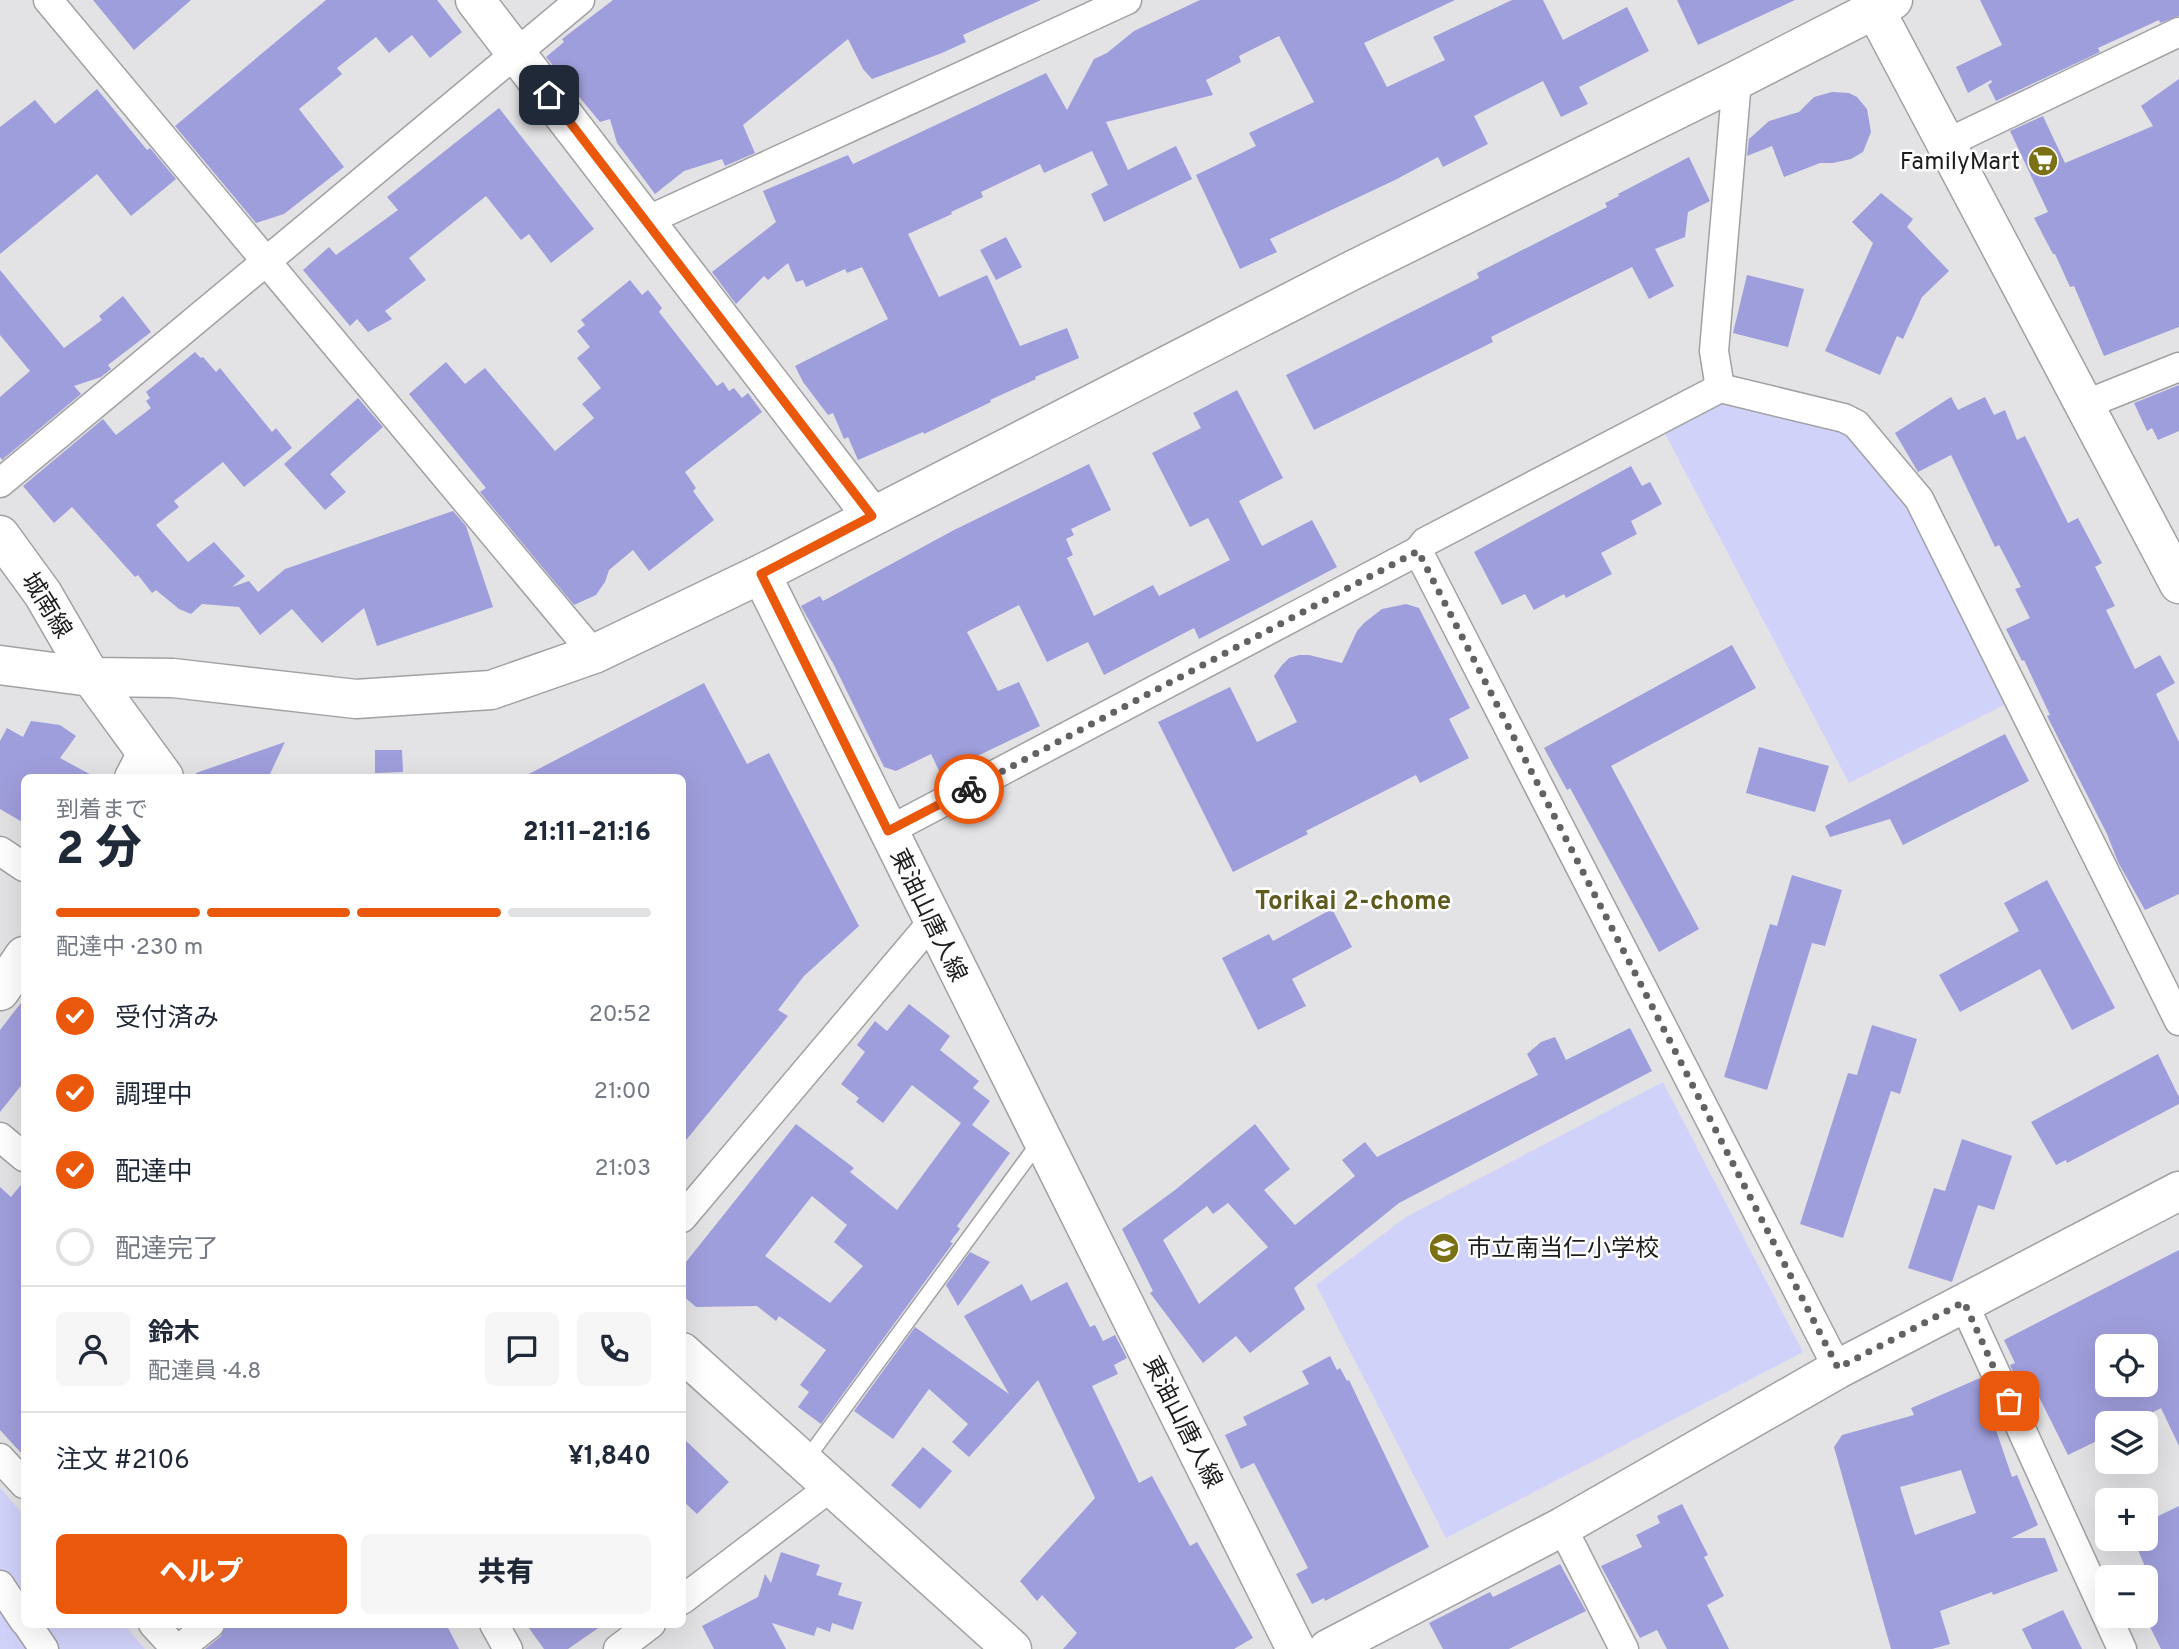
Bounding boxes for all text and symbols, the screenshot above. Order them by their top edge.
pin [519,65,579,125]
icon: home [530,76,568,114]
supermarket icon: FamilyMart [2026,144,2060,178]
place label: FamilyMart [1900,148,2020,178]
street label: 城南線 [14,568,77,645]
courier [934,754,1004,824]
icon: bike [950,770,988,808]
text: 到着まで [56,797,148,826]
text: 21:11–21:16 [523,817,651,850]
text: 2 分 [56,822,142,881]
street label: 東油山唐人線 [882,845,972,987]
district label: Torikai 2-chome [1255,886,1451,919]
text: 配達中 · 230 m [56,934,203,963]
icon: check [56,997,94,1035]
text: 20:52 [589,1001,651,1030]
text: 受付済み [115,1003,219,1036]
icon: check [56,1074,94,1112]
text: 21:00 [594,1078,651,1107]
text: 調理中 [115,1080,193,1113]
icon: check [56,1151,94,1189]
text: 21:03 [595,1155,651,1184]
text: 配達中 [115,1157,193,1190]
school or university icon: 市立南当仁小学校 [1427,1231,1461,1265]
text: 配達完了 [115,1234,219,1267]
place label: 市立南当仁小学校 [1467,1235,1659,1265]
button: person [56,1312,130,1386]
button: chat [485,1312,559,1386]
button: phone [577,1312,651,1386]
text: 鈴木 [148,1318,200,1351]
map controls [2095,1334,2158,1628]
button: locate [2095,1334,2158,1397]
street label: 東油山唐人線 [1135,1352,1227,1494]
text: 配達員 · 4.8 [148,1358,261,1387]
pin [1979,1371,2039,1431]
icon: bag [1990,1382,2028,1420]
button: layers [2095,1411,2158,1474]
text: ¥1,840 [568,1441,651,1474]
text: 注文 #2106 [56,1445,190,1478]
button: + [2095,1488,2158,1551]
button: ヘルプ [56,1534,347,1614]
button: 共有 [361,1534,651,1614]
button: − [2095,1565,2158,1628]

